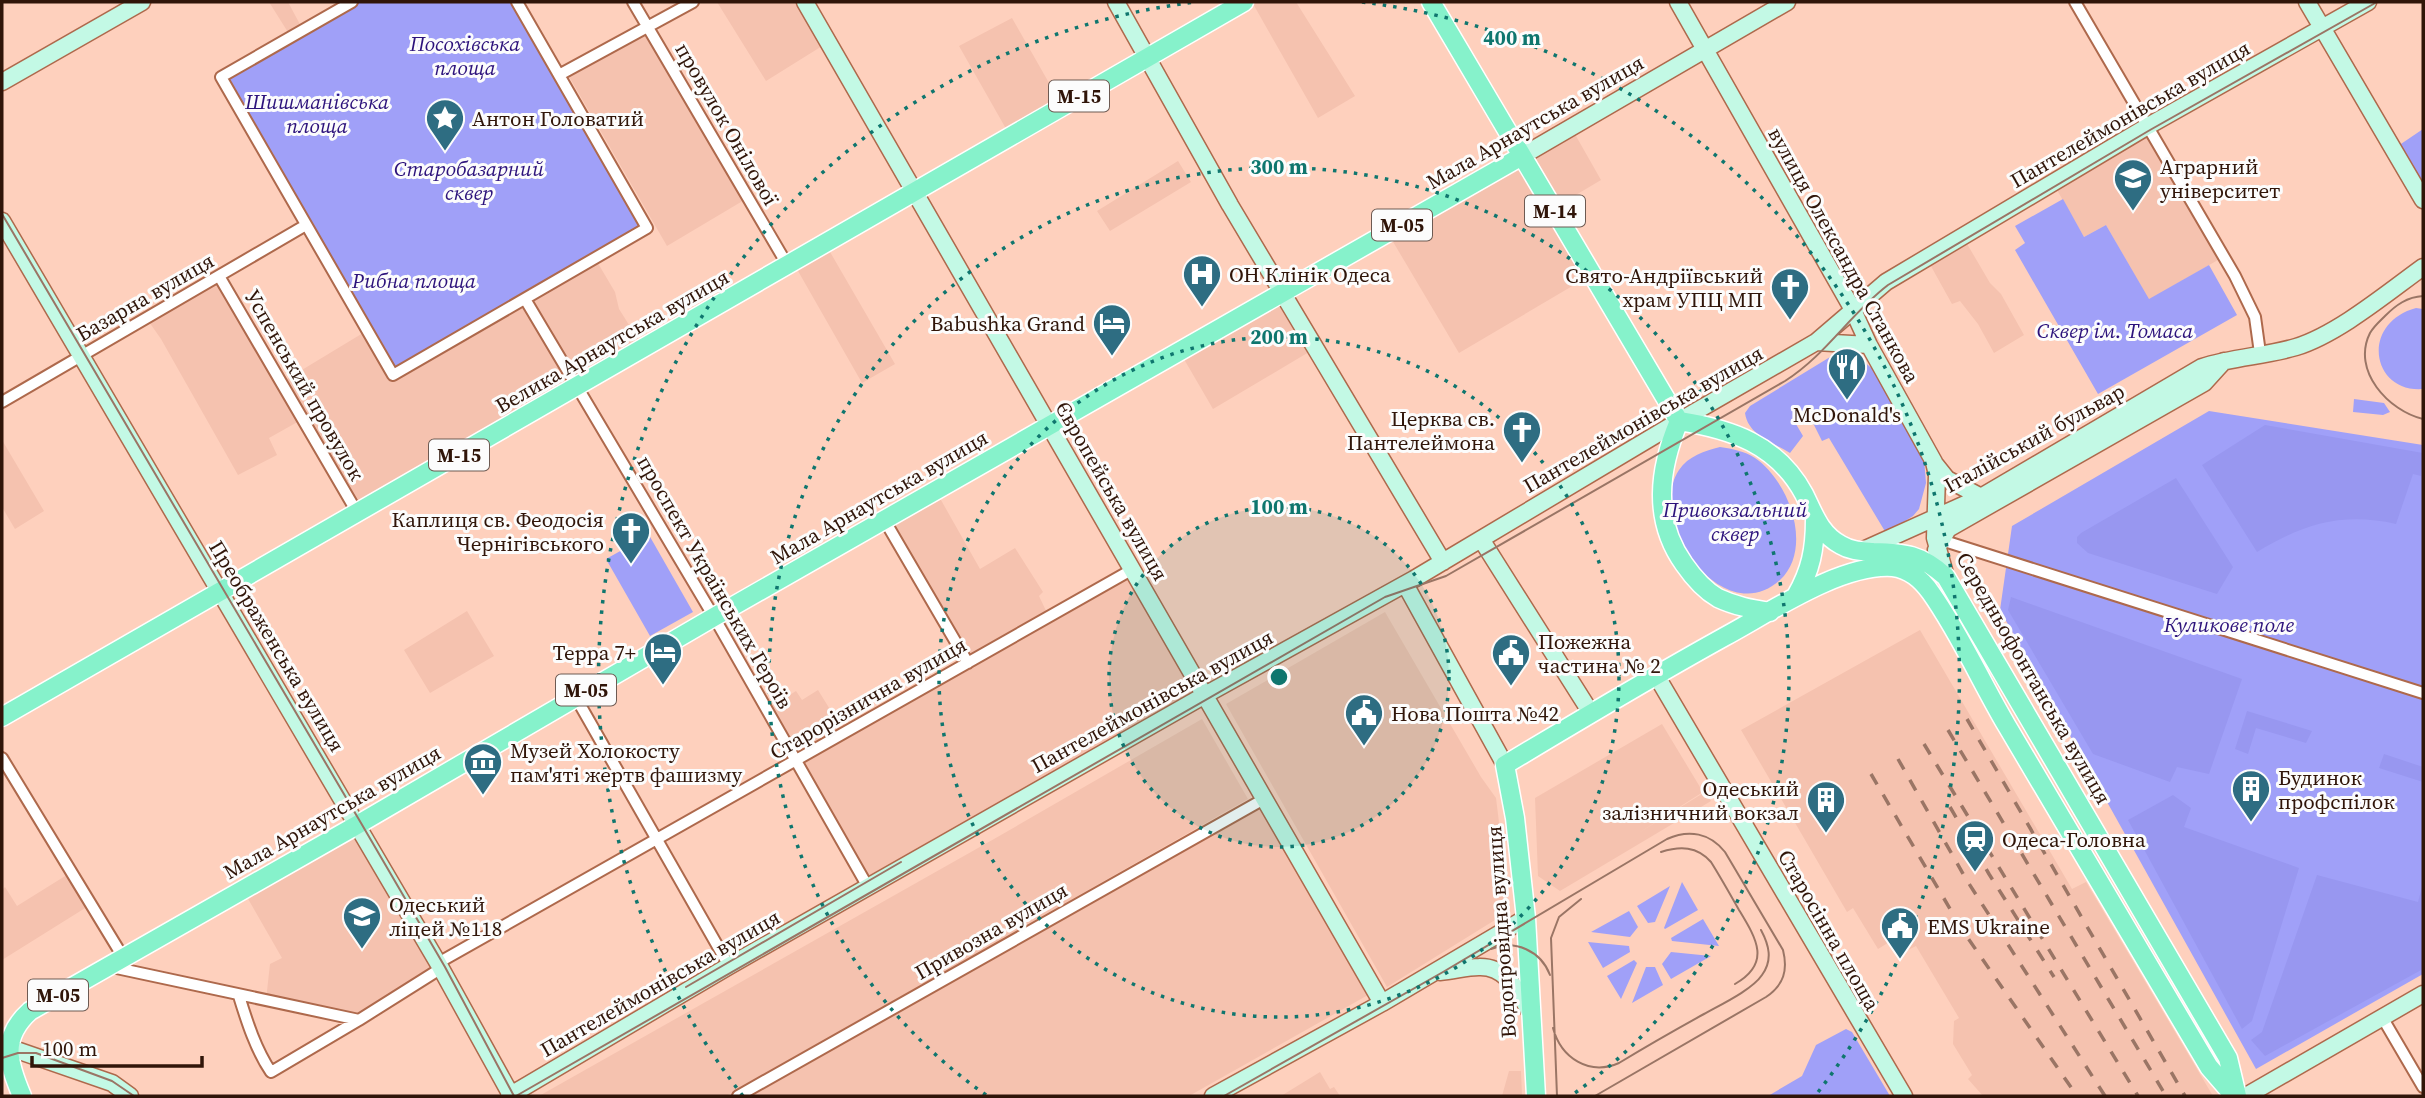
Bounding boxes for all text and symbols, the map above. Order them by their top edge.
text: 400 m [1483,23,1541,52]
park label: Посохівська площа [409,29,520,82]
street label: Пантелеймонівська вулиця [2005,33,2255,195]
street label: провулок Онілової [669,37,786,211]
street label: Мала Арнаутська вулиця [1421,48,1649,196]
road number: М-15 [1049,80,1109,111]
park label: Шишманівська площа [244,87,389,140]
place icon: Антон Головатий [424,97,466,152]
place label: Антон Головатий [472,104,644,133]
street label: вулиця Олександра Станкова [1761,122,1927,388]
text: 300 m [1250,152,1308,181]
place label: Аграрний університет [2160,152,2280,205]
park label: Старобазарний сквер [394,154,544,207]
school or university icon: Аграрний університет [2112,157,2154,212]
road number: М-14 [1525,196,1585,226]
road number: М-05 [1372,210,1432,241]
street label: Базарна вулиця [71,246,219,348]
hospital icon: ОН Клінік Одеса [1181,253,1223,308]
place label: ОН Клінік Одеса [1229,260,1391,289]
place label: Свято-Андріївський храм УПЦ МП [1565,261,1763,314]
street label: Велика Арнаутська вулиця [490,262,734,420]
park label: Рибна площа [351,266,476,295]
church icon: Свято-Андріївський храм УПЦ МП [1769,266,1811,321]
street label: Успенський провулок [238,284,372,486]
hotel icon: Babushka Grand [1091,302,1133,357]
place label: Babushka Grand [930,309,1085,338]
park label: Сквер ім. Томаса [2037,316,2193,345]
text: 200 m [1250,322,1308,351]
street label: Пантелеймонівська вулиця [1518,338,1768,500]
restaurant icon: McDonald's [1826,346,1868,401]
street label: Італійський бульвар [1939,376,2129,500]
street label: Європейська вулиця [1049,396,1175,586]
place label: McDonald's [1793,400,1901,429]
place label: Церква св. Пантелеймона [1347,404,1495,457]
church icon: Церква св. Пантелеймона [1501,409,1543,464]
street label: Мала Арнаутська вулиця [765,423,993,571]
road number: М-15 [429,440,489,470]
street label: проспект Українських Героїв [630,450,800,714]
text: 100 m [1250,492,1308,521]
park label: Привокзальний сквер [1662,495,1807,548]
place label: Каплиця св. Феодосія Чернігівського [392,505,604,558]
church icon: Каплиця св. Феодосія Чернігівського [610,510,652,565]
street label: Преображенська вулиця [202,535,352,757]
street label: Середньофонтанська вулиця [1950,547,2118,809]
park label: Куликове поле [2163,610,2295,639]
street label: Пантелеймонівська вулиця [1026,622,1278,780]
place label: Пожежна частина № 2 [1538,627,1661,680]
street label: Старорізнична вулиця [764,630,972,766]
hotel icon: Терра 7+ [642,631,684,686]
public building icon: Пожежна частина № 2 [1490,632,1532,687]
place label: Терра 7+ [553,638,636,667]
centre of rings [1267,665,1291,689]
road number: М-05 [556,674,616,706]
public building icon: Нова Пошта №42 [1343,692,1385,747]
place label: Нова Пошта №42 [1391,699,1559,728]
place label: Музей Холокосту пам'яті жертв фашизму [510,736,742,789]
street label: Мала Арнаутська вулиця [218,738,446,886]
museum icon: Музей Холокосту пам'яті жертв фашизму [462,741,504,796]
place label: Будинок профспілок [2278,763,2395,816]
building icon: Будинок профспілок [2230,768,2272,823]
place label: Одеський залізничний вокзал [1602,774,1799,827]
building icon: Одеський залізничний вокзал [1805,779,1847,834]
station icon: Одеса-Головна [1954,818,1996,873]
street label: Водопровідна вулиця [1479,825,1523,1039]
place label: Одеса-Головна [2002,825,2146,854]
street label: Старосінна площа [1771,844,1887,1016]
street label: Привозна вулиця [909,875,1073,987]
place label: Одеський ліцей №118 [389,890,502,943]
school or university icon: Одеський ліцей №118 [341,895,383,950]
street label: Пантелеймонівська вулиця [535,902,785,1064]
public building icon: EMS Ukraine [1879,905,1921,960]
place label: EMS Ukraine [1927,912,2050,941]
road number: М-05 [28,979,88,1010]
scale bar [32,1024,201,1068]
text: 100 m [42,1034,97,1063]

